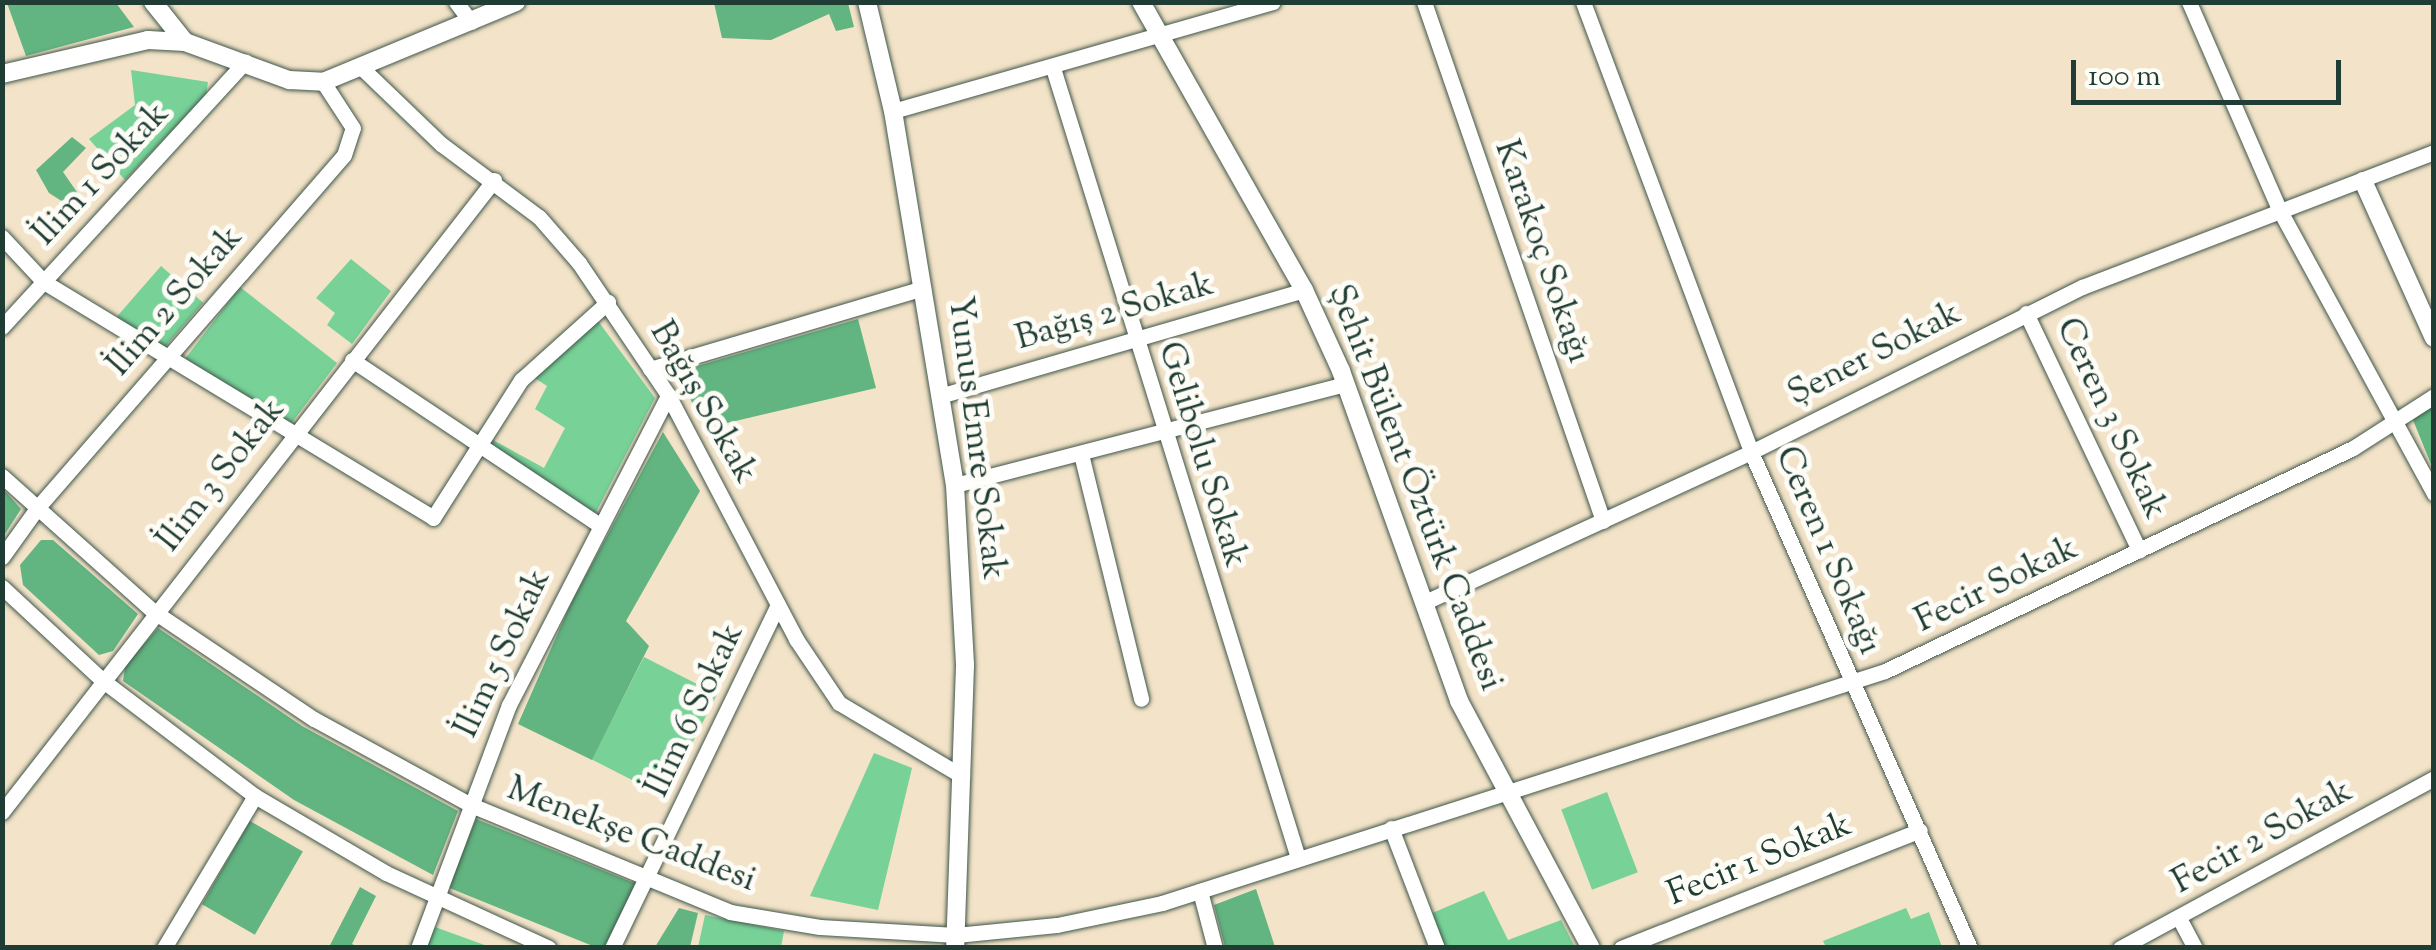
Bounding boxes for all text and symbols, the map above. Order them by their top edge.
scale bar [2076,40,2346,102]
text: 100 m [2088,56,2161,99]
street label: İlim 1 Sokak [25,94,179,256]
street label: Karakoç Sokağı [1483,135,1599,369]
street label: İlim 2 Sokak [99,218,253,386]
street label: Bağış 2 Sokak [1011,265,1219,361]
street label: Şehit Bülent Öztürk Caddesi [1317,279,1511,697]
street label: Şener Sokak [1781,293,1969,417]
street label: Yunus Emre Sokak [937,294,1013,582]
street label: Ceren 3 Sokak [2045,312,2175,526]
street label: Bağış Sokak [639,315,765,491]
street label: Gelibolu Sokak [1147,337,1255,573]
street label: İlim 3 Sokak [149,391,295,561]
street label: Ceren 1 Sokağı [1764,441,1890,661]
street label: Fecir Sokak [1909,529,2085,643]
street label: İlim 5 Sokak [447,563,561,745]
street label: İlim 6 Sokak [638,618,754,804]
street label: Menekşe Caddesi [501,769,761,903]
street label: Fecir 2 Sokak [2166,771,2360,905]
street label: Fecir 1 Sokak [1662,805,1858,917]

